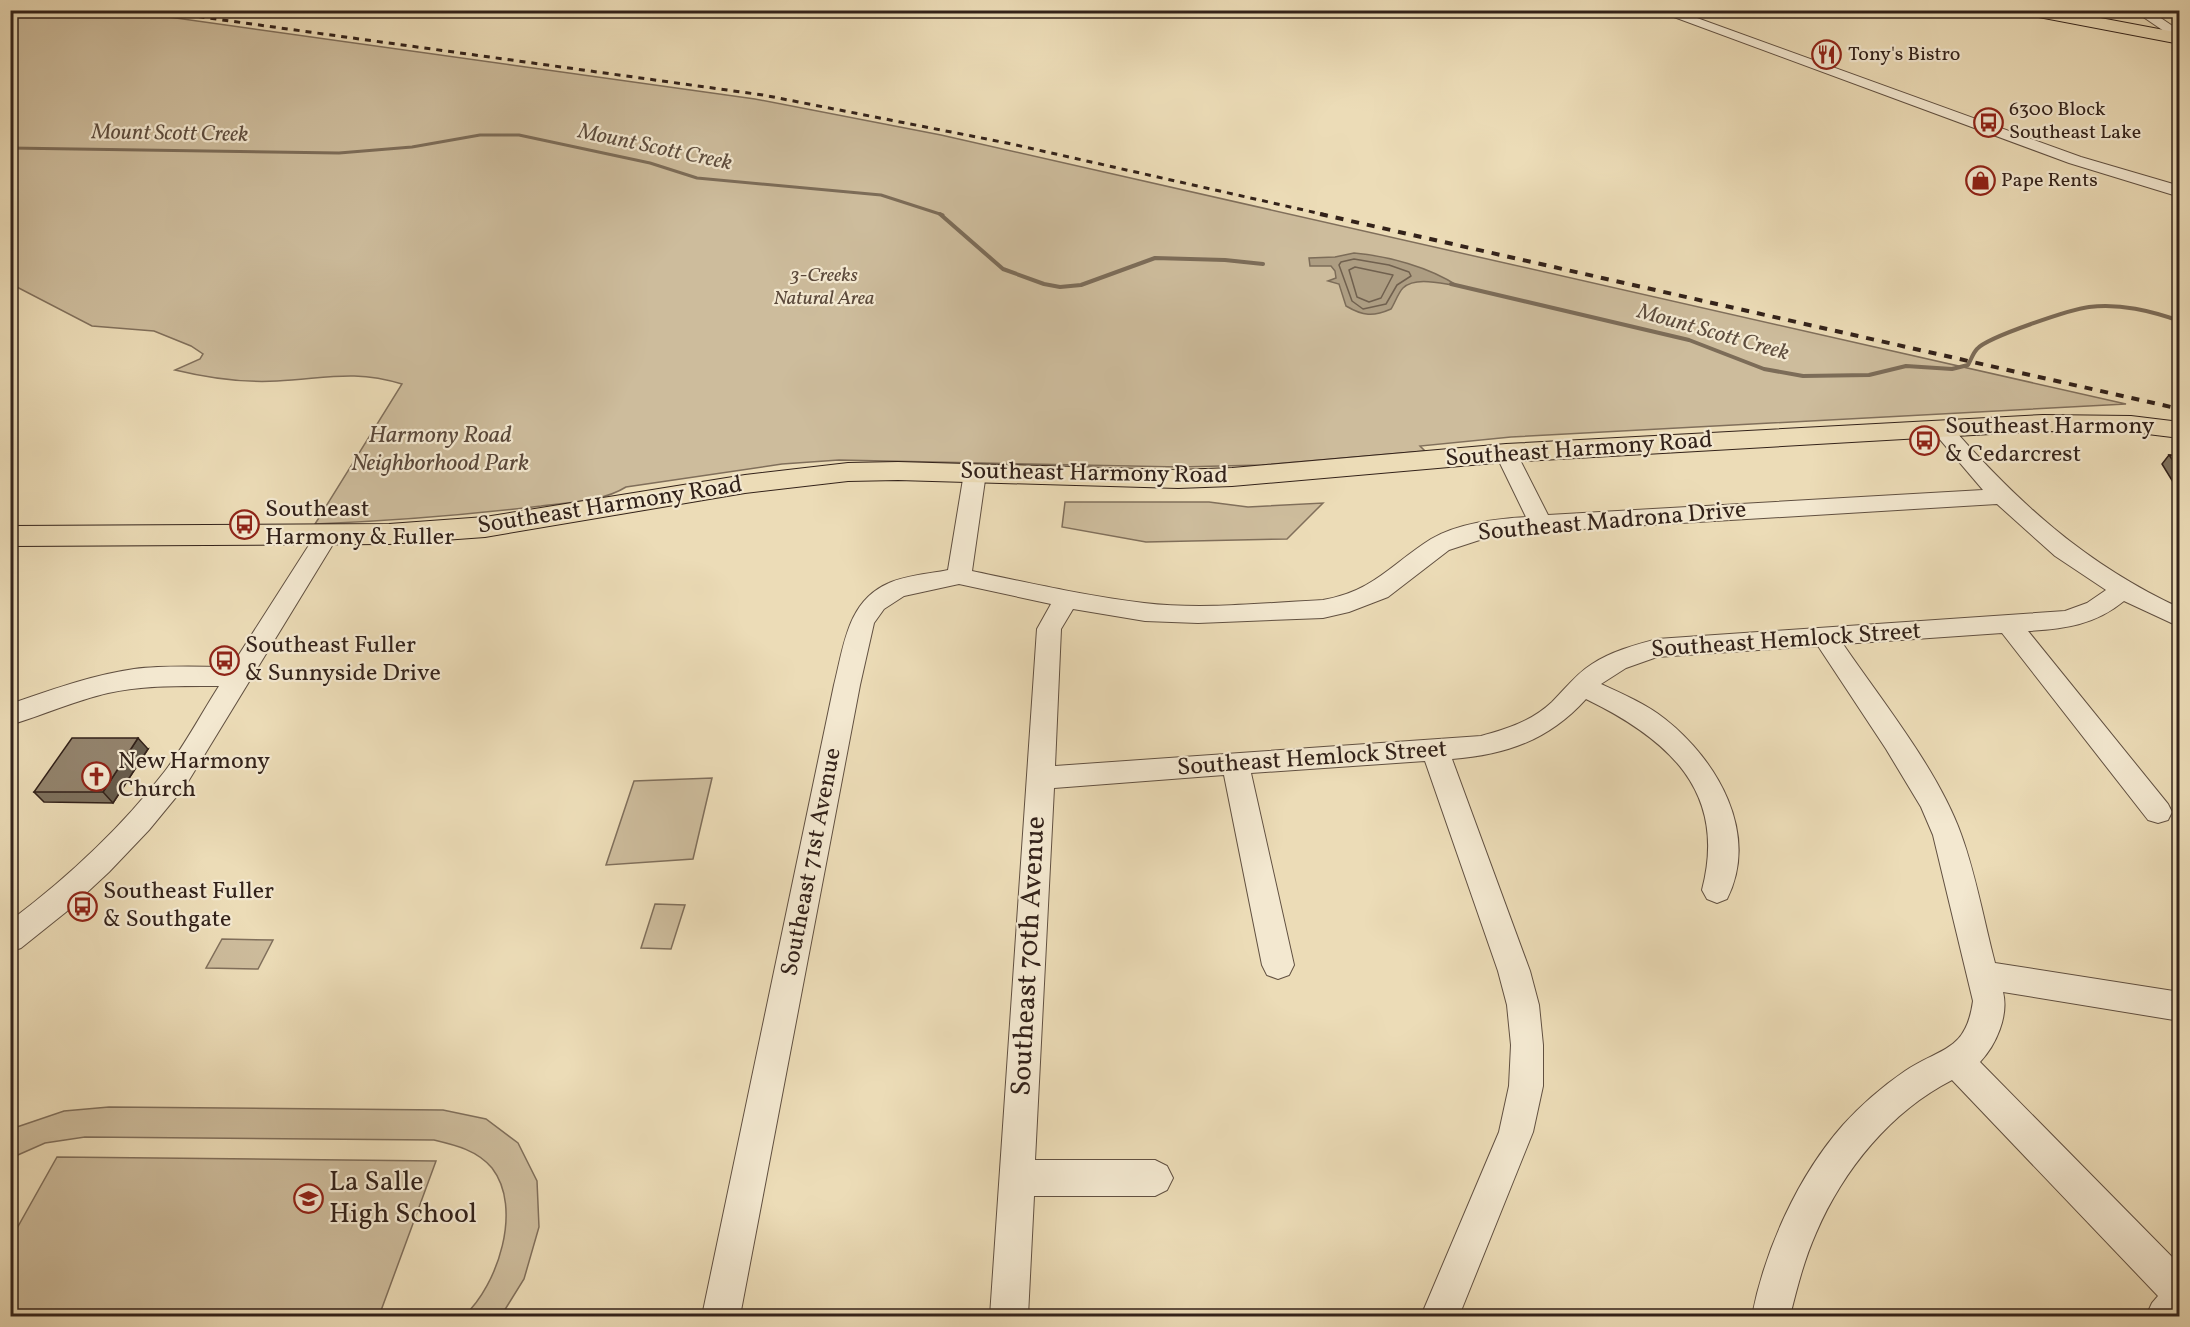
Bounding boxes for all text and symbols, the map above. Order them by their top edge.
restaurant icon: Tony's Bistro [1811,39,1843,71]
place label: Tony's Bistro [1848,41,1961,69]
place label: 6300 Block Southeast Lake [2009,96,2141,147]
bus stop icon: 6300 Block Southeast Lake [1972,106,2004,138]
water label: Mount Scott Creek [574,116,735,179]
water label: Mount Scott Creek [90,117,249,151]
shop icon: Pape Rents [1964,165,1996,197]
place label: Pape Rents [2001,167,2098,195]
park label: 3-Creeks Natural Area [774,262,874,313]
water label: Mount Scott Creek [1632,296,1793,369]
place label: Southeast Harmony & Cedarcrest [1945,410,2155,472]
park label: Harmony Road Neighborhood Park [351,419,529,481]
street label: Southeast Harmony Road [1444,424,1714,476]
bus stop icon: Southeast Harmony & Cedarcrest [1908,425,1940,457]
street label: Southeast Harmony Road [960,455,1228,493]
street label: Southeast Harmony Road [475,468,745,544]
place label: Southeast Harmony & Fuller [265,493,454,555]
street label: Southeast Madrona Drive [1476,493,1748,551]
bus stop icon: Southeast Harmony & Fuller [228,508,260,540]
street label: Southeast Hemlock Street [1650,615,1922,667]
place label: Southeast Fuller & Sunnyside Drive [245,629,441,691]
bus stop icon: Southeast Fuller & Sunnyside Drive [208,644,240,676]
street label: Southeast Hemlock Street [1176,733,1448,785]
place label: New Harmony Church [118,745,270,807]
street label: Southeast 71st Avenue [773,745,851,979]
church icon: New Harmony Church [81,760,113,792]
street label: Southeast 70th Avenue [1002,815,1056,1097]
place label: Southeast Fuller & Southgate [103,875,274,937]
bus stop icon: Southeast Fuller & Southgate [66,890,98,922]
place label: La Salle High School [329,1163,477,1234]
school or university icon: La Salle High School [292,1182,324,1214]

